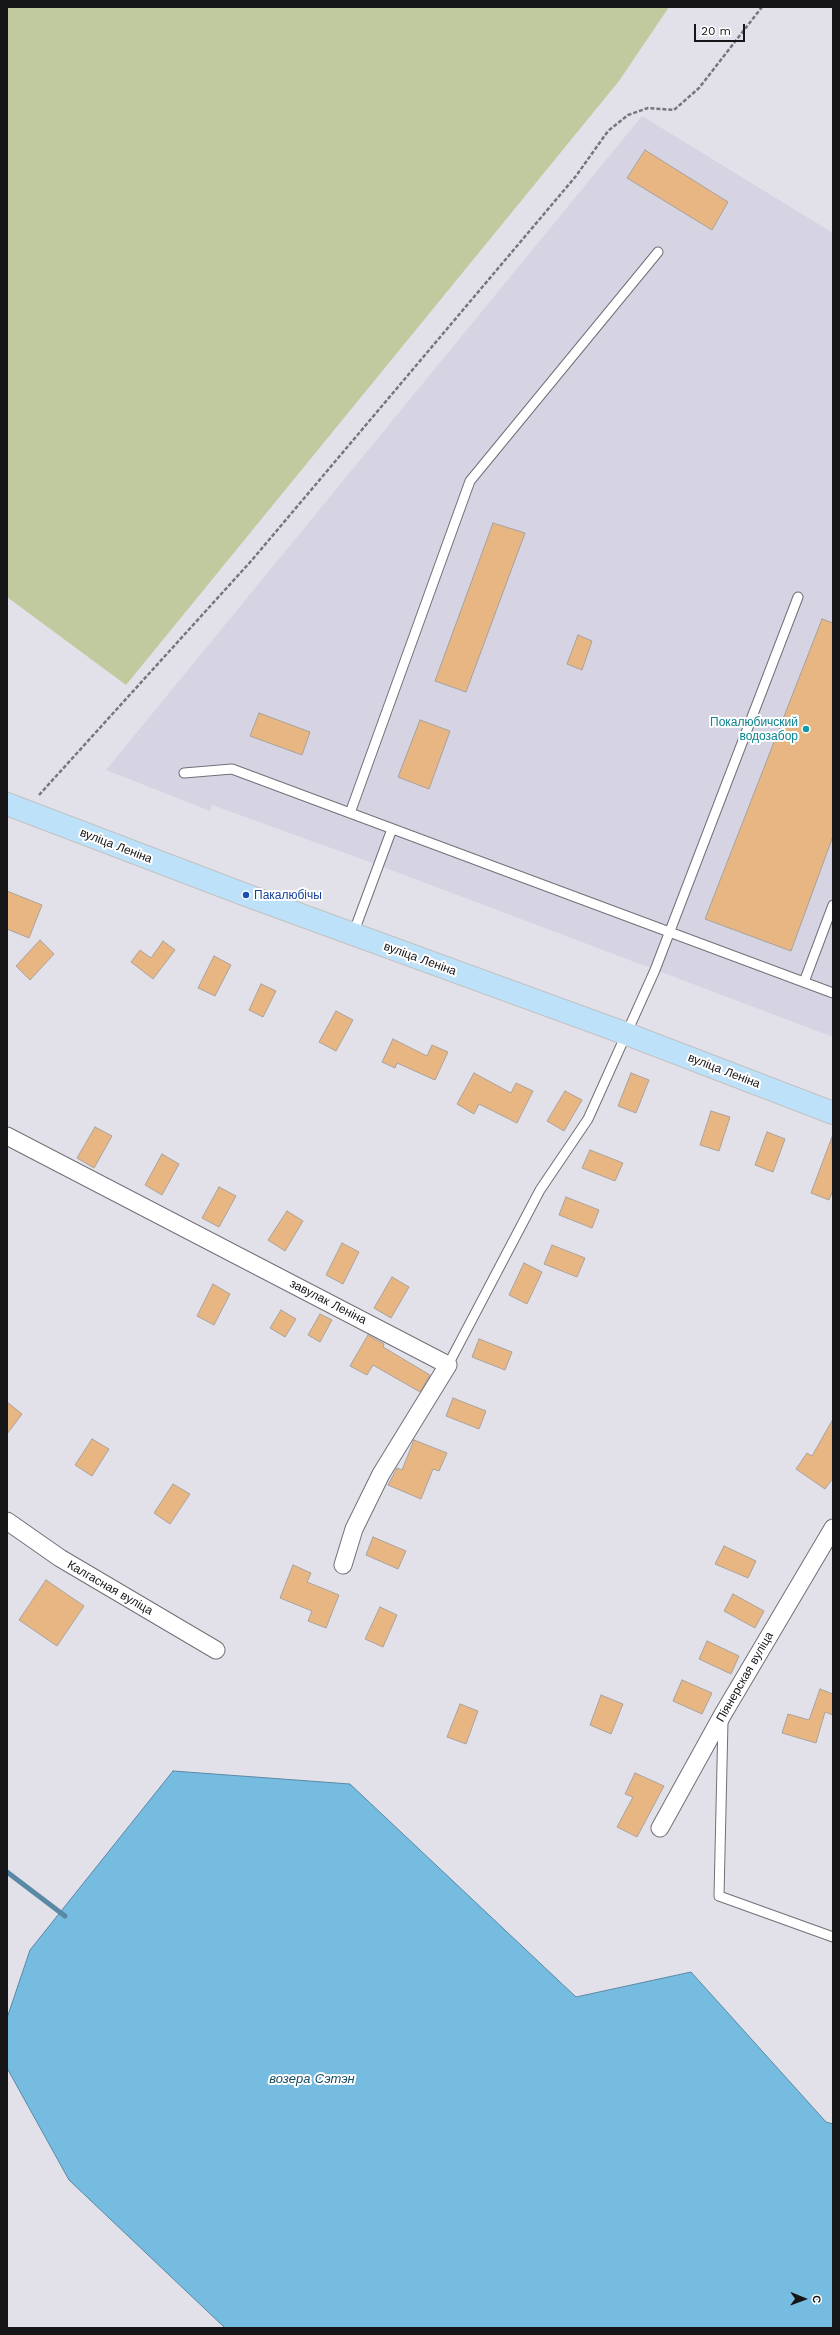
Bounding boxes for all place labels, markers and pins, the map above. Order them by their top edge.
place label: Покалюбичский водозабор [710,715,798,743]
marker: Покалюбичский водозабор [801,724,811,734]
place label: Пакалюбічы [254,888,322,902]
marker: Пакалюбічы [241,890,251,900]

